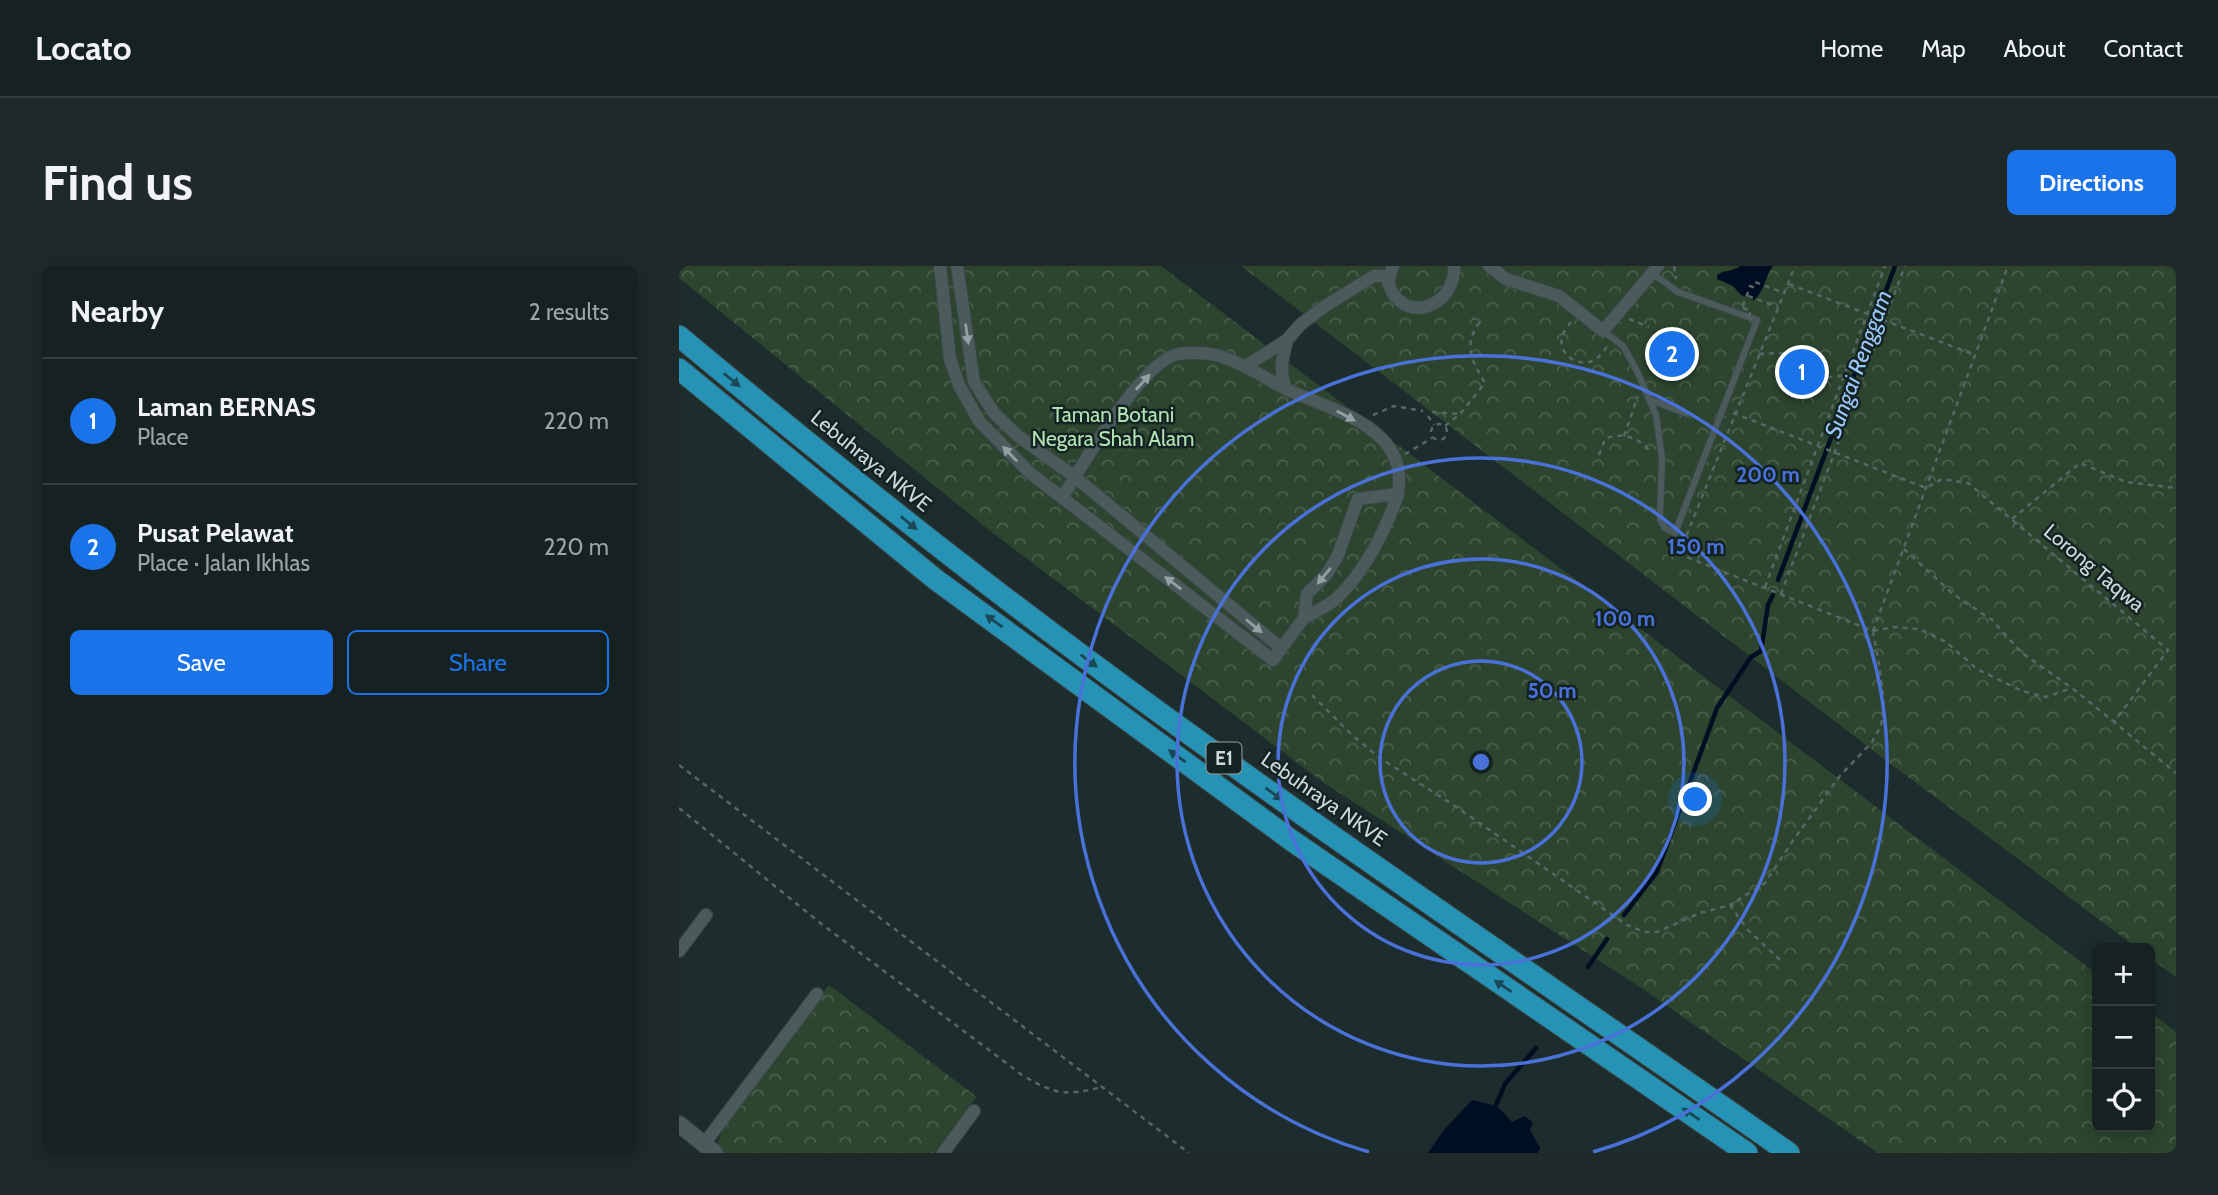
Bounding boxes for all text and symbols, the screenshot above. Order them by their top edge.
text: Locato [35,28,131,68]
text: Home [1820,34,1883,63]
text: Map [1921,34,1966,63]
text: About [2004,34,2066,63]
text: Contact [2104,34,2183,63]
button: Directions [2007,150,2176,215]
text: Find us [42,153,193,212]
water label: Sungai Renggam [1818,286,1898,442]
text: Nearby [70,293,164,330]
text: 2 results [529,298,609,326]
one-way arrow [961,323,972,345]
pin: 2 [1649,328,1695,380]
pin: 1 [1779,346,1825,398]
one-way arrow [722,372,740,387]
one-way arrow [1135,374,1151,391]
text: Laman BERNAS [137,391,316,423]
park label: Taman Botani Negara Shah Alam [1031,402,1195,451]
street label: Lebuhraya NKVE [806,404,937,517]
text: 1 [89,407,97,435]
text: 220 m [543,407,609,435]
one-way arrow [1337,410,1356,422]
text: Place [137,423,189,451]
one-way arrow [1003,446,1019,463]
text: 200 m [1736,462,1800,487]
one-way arrow [899,515,917,530]
text: Pusat Pelawat [137,517,294,549]
street label: Lorong Taqwa [2039,518,2150,617]
text: 2 [87,533,99,561]
text: 220 m [543,533,609,561]
text: 150 m [1668,534,1724,559]
text: Place · Jalan Ikhlas [137,549,310,577]
one-way arrow [1316,566,1331,584]
one-way arrow [1163,576,1182,590]
text: 100 m [1595,606,1655,631]
one-way arrow [985,615,1003,629]
one-way arrow [1246,618,1263,633]
button: Save [70,630,333,695]
button: Share [347,630,609,695]
one-way arrow [1080,654,1098,668]
text: 50 m [1527,678,1577,703]
road number: E1 [1207,743,1241,774]
street label: Lebuhraya NKVE [1257,746,1392,851]
one-way arrow [1168,749,1186,763]
centre of rings [1469,750,1493,774]
your location [1678,782,1712,816]
one-way arrow [1265,787,1283,801]
map controls [2092,943,2155,1132]
button: + [2092,943,2155,1006]
one-way arrow [1494,979,1512,993]
button: − [2092,1006,2155,1069]
button: locate [2092,1069,2155,1132]
one-way arrow [1682,1107,1700,1121]

